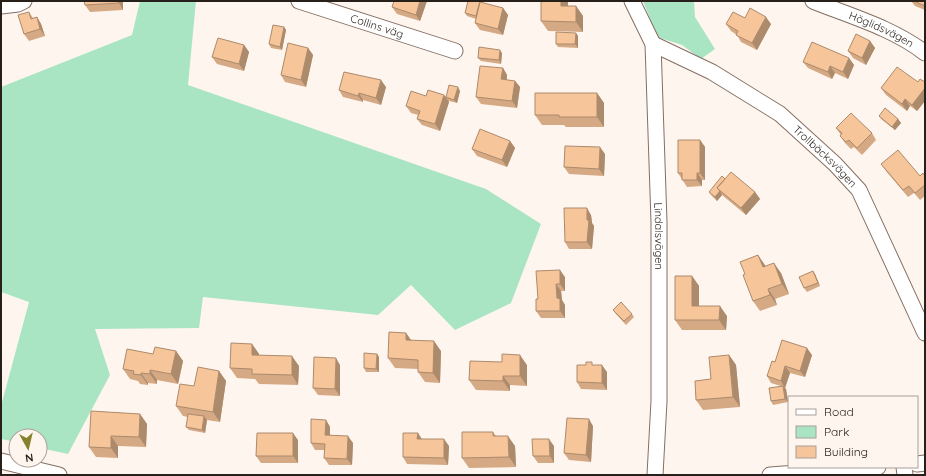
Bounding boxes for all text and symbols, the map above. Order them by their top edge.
street label: Höglidsvägen [847,8,916,50]
street label: Collins väg [349,11,405,41]
street label: Trollbäcksvägen [790,122,860,190]
street label: Lindalsvägen [651,202,666,270]
legend [788,396,918,468]
text: Road [824,404,854,419]
text: Park [824,424,849,439]
north arrow [8,428,48,468]
text: Building [824,444,868,459]
text: N [24,450,34,465]

